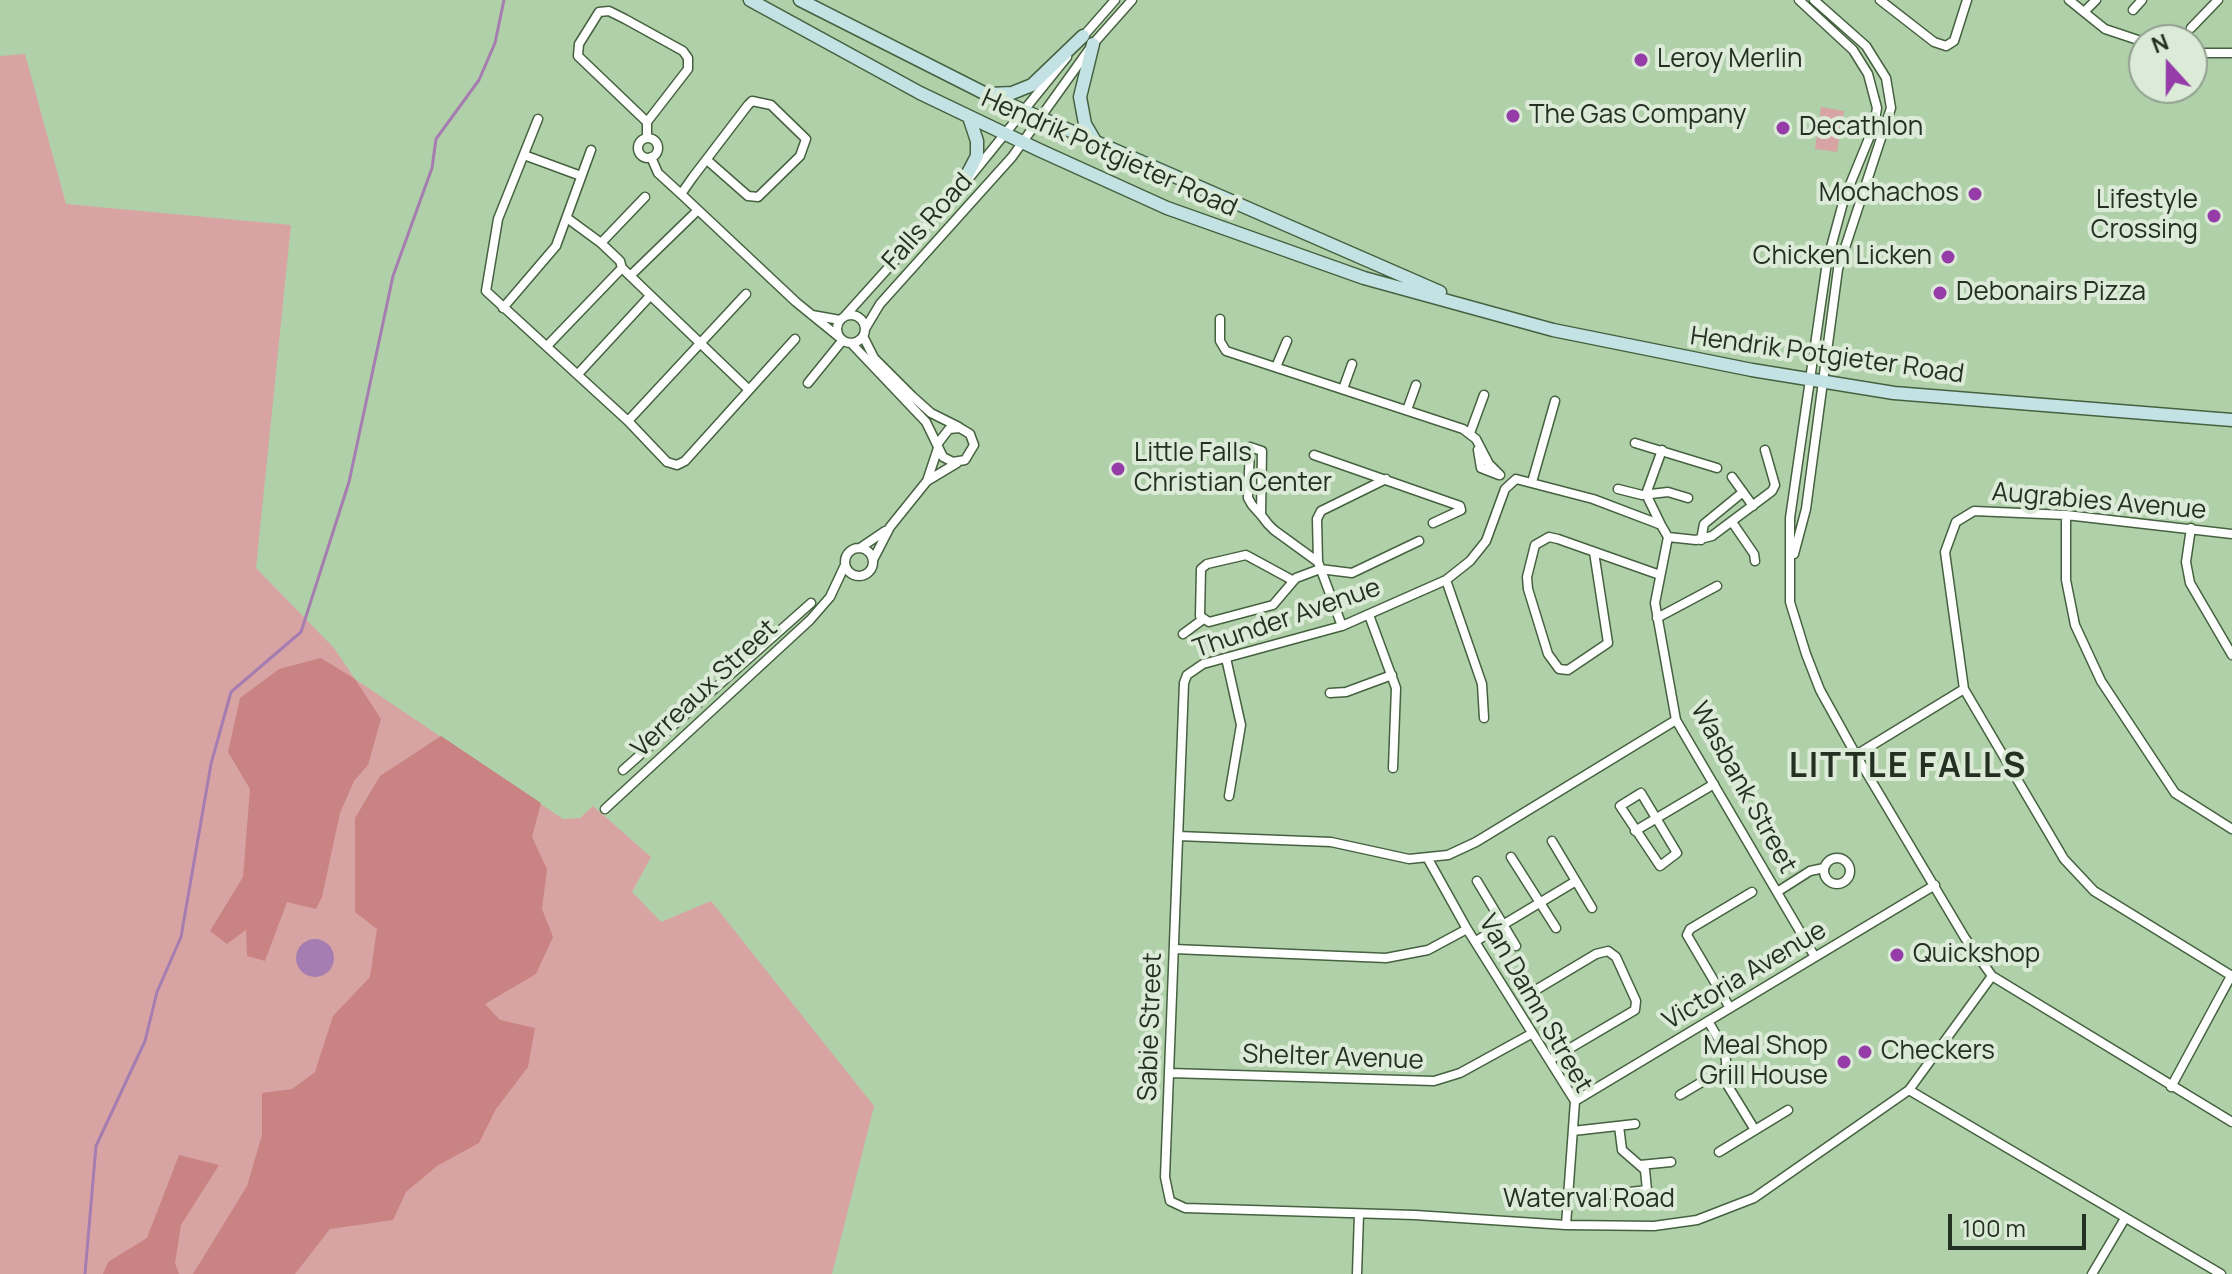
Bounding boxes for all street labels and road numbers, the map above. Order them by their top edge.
street label: Hendrik Potgieter Road [976,84,1242,224]
street label: Falls Road [876,167,980,277]
street label: Hendrik Potgieter Road [1688,321,1966,391]
street label: Augrabies Avenue [1990,477,2208,527]
street label: Thunder Avenue [1189,572,1385,666]
street label: Verreaux Street [626,614,784,764]
street label: Wasbank Street [1683,697,1803,879]
street label: Van Damn Street [1471,909,1599,1099]
street label: Victoria Avenue [1658,915,1832,1037]
street label: Sabie Street [1133,952,1169,1102]
street label: Shelter Avenue [1242,1039,1424,1077]
street label: Waterval Road [1503,1184,1675,1216]

